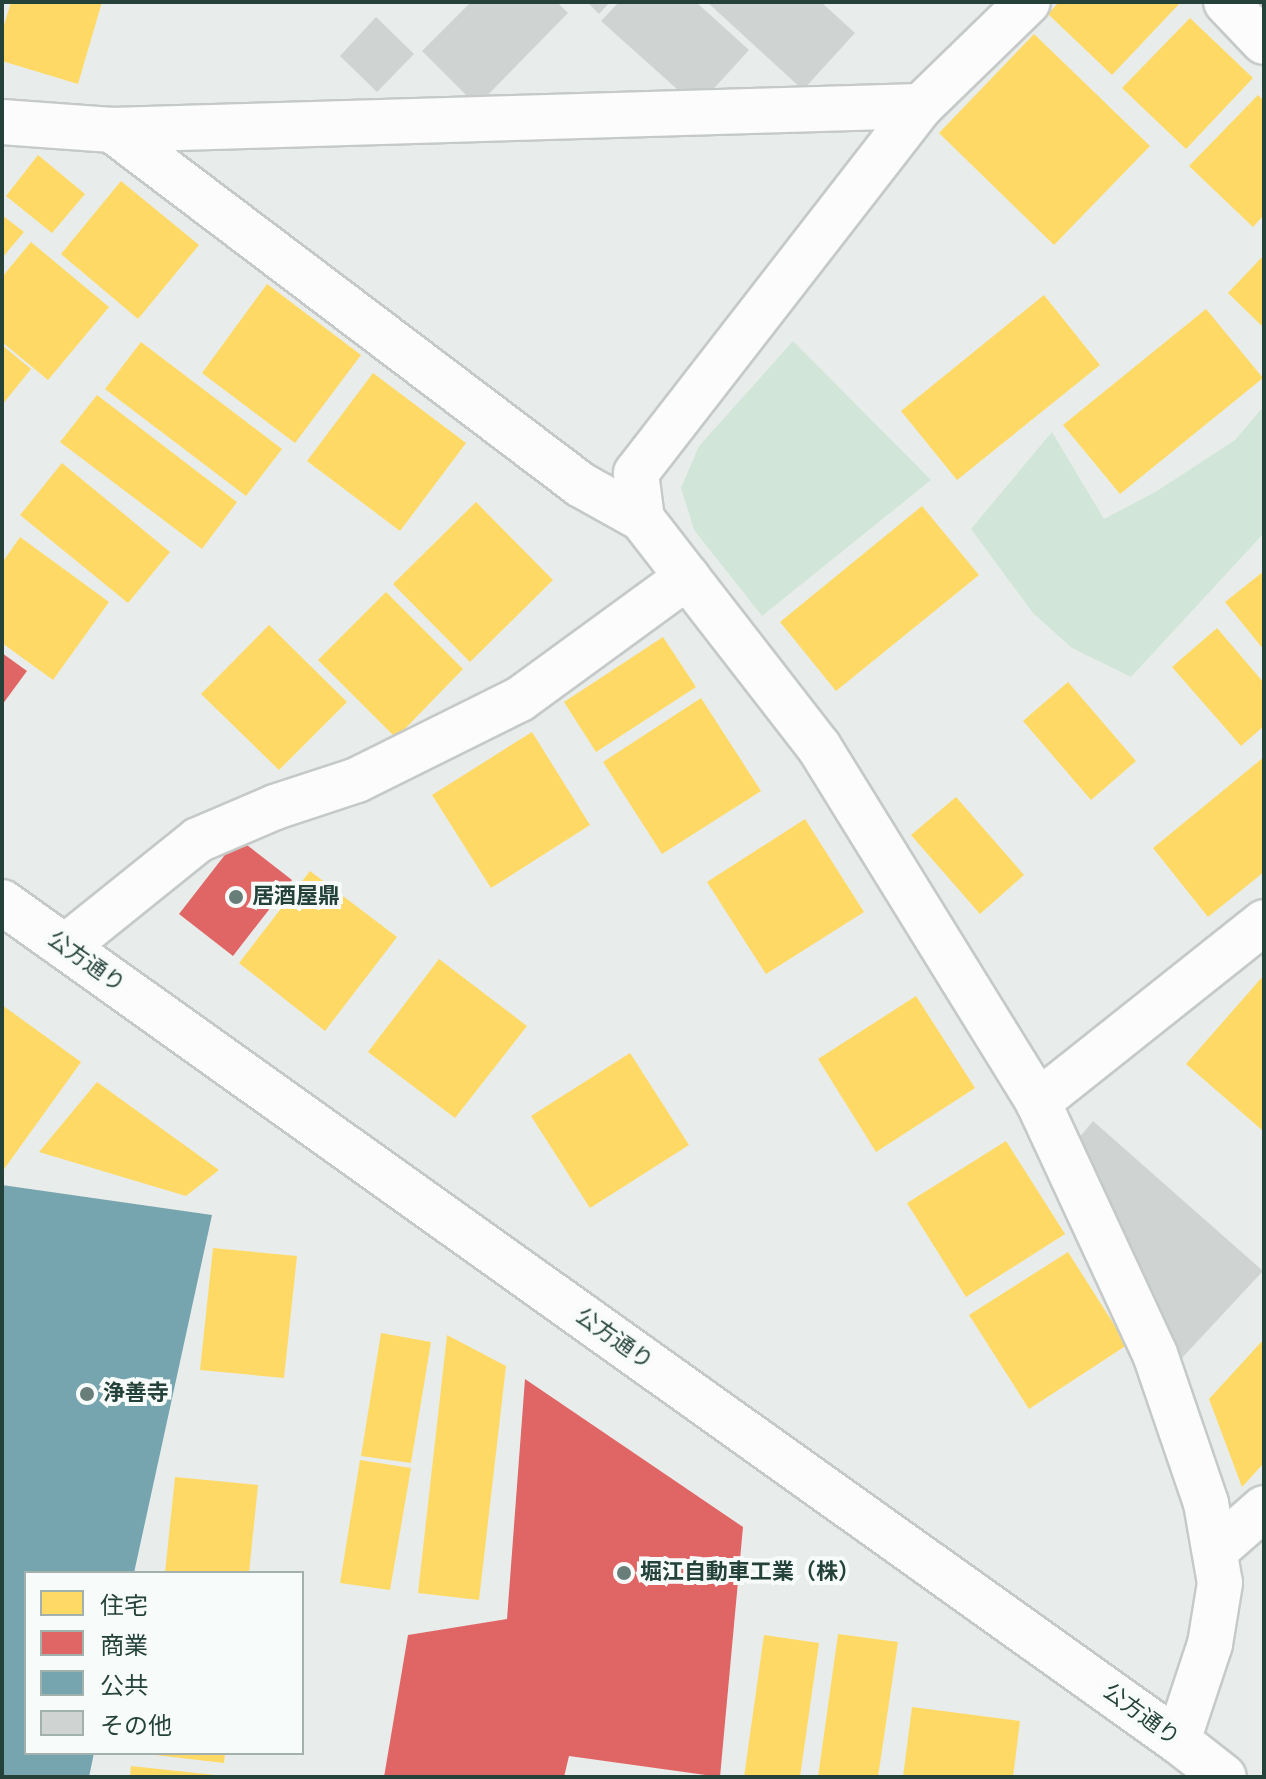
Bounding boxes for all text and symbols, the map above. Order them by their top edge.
place label: 居酒屋鼎 [252,884,340,910]
marker: 居酒屋鼎 [227,888,245,906]
street label: 公方通り [42,926,130,998]
street label: 公方通り [570,1303,658,1375]
place label: 浄善寺 [103,1381,169,1407]
marker: 浄善寺 [78,1385,96,1403]
place label: 堀江自動車工業（株） [640,1560,860,1586]
marker: 堀江自動車工業（株） [615,1564,633,1582]
legend [24,1571,304,1755]
text: 住宅 [100,1592,148,1620]
text: 商業 [100,1632,148,1660]
text: 公共 [100,1672,148,1700]
street label: 公方通り [1098,1678,1184,1752]
text: その他 [100,1712,172,1740]

